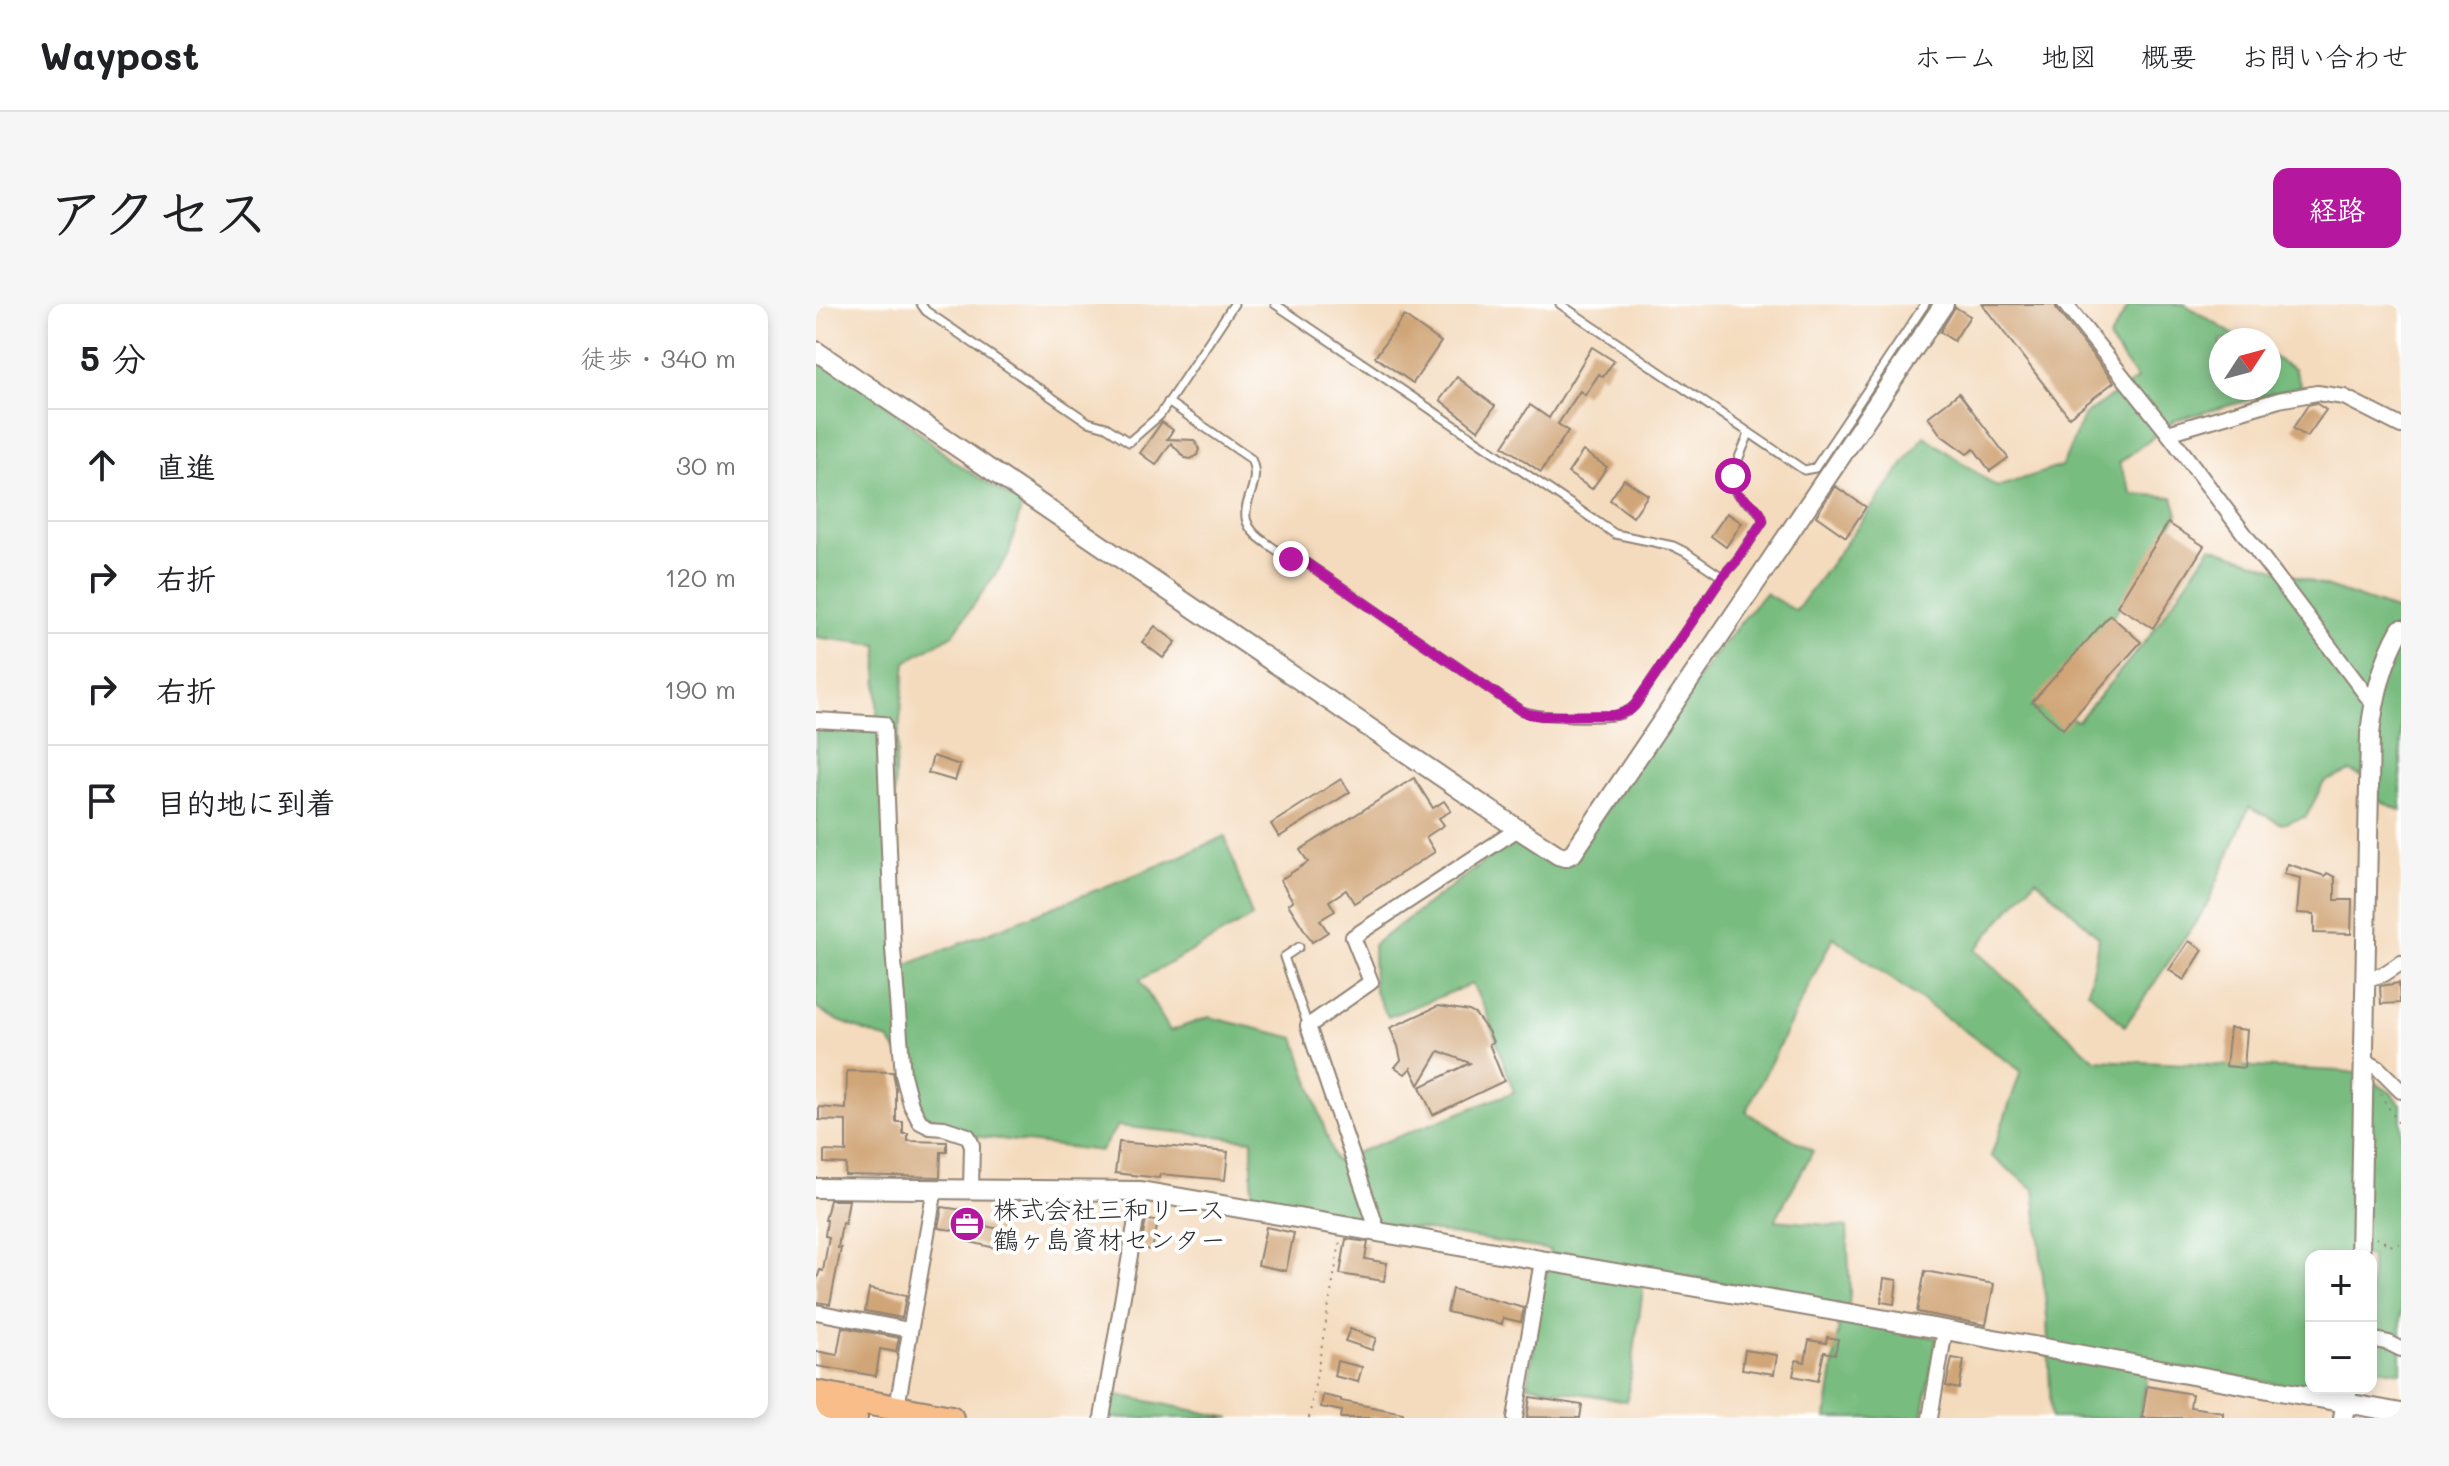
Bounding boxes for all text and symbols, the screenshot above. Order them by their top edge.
text: Waypost [40,30,199,80]
text: ホーム [1914,38,1997,74]
text: 地図 [2041,38,2097,74]
text: 概要 [2141,38,2197,74]
text: お問い合わせ [2241,38,2409,74]
button: 経路 [2273,168,2401,248]
text: アクセス [48,174,269,247]
north arrow [2209,328,2281,400]
text: 5 分 [80,335,146,380]
text: 徒歩 · 340 m [580,341,736,375]
icon: ahead [80,443,124,487]
text: 直進 [156,446,216,486]
text: 30 m [676,448,736,482]
route start [1715,458,1751,494]
route end [1273,541,1309,577]
icon: right [80,555,124,599]
text: 右折 [156,558,216,598]
text: 120 m [665,560,736,594]
icon: right [80,667,124,711]
text: 右折 [156,670,216,710]
text: 190 m [664,672,736,706]
icon: arrive [80,779,124,823]
text: 目的地に到着 [156,782,336,822]
place label: 株式会社三和リース 鶴ヶ島資材センター [993,1192,1226,1256]
office icon: 株式会社三和リース 鶴ヶ島資材センター [948,1205,986,1243]
map controls [2305,1250,2377,1394]
button: + [2305,1250,2377,1322]
button: − [2305,1322,2377,1394]

